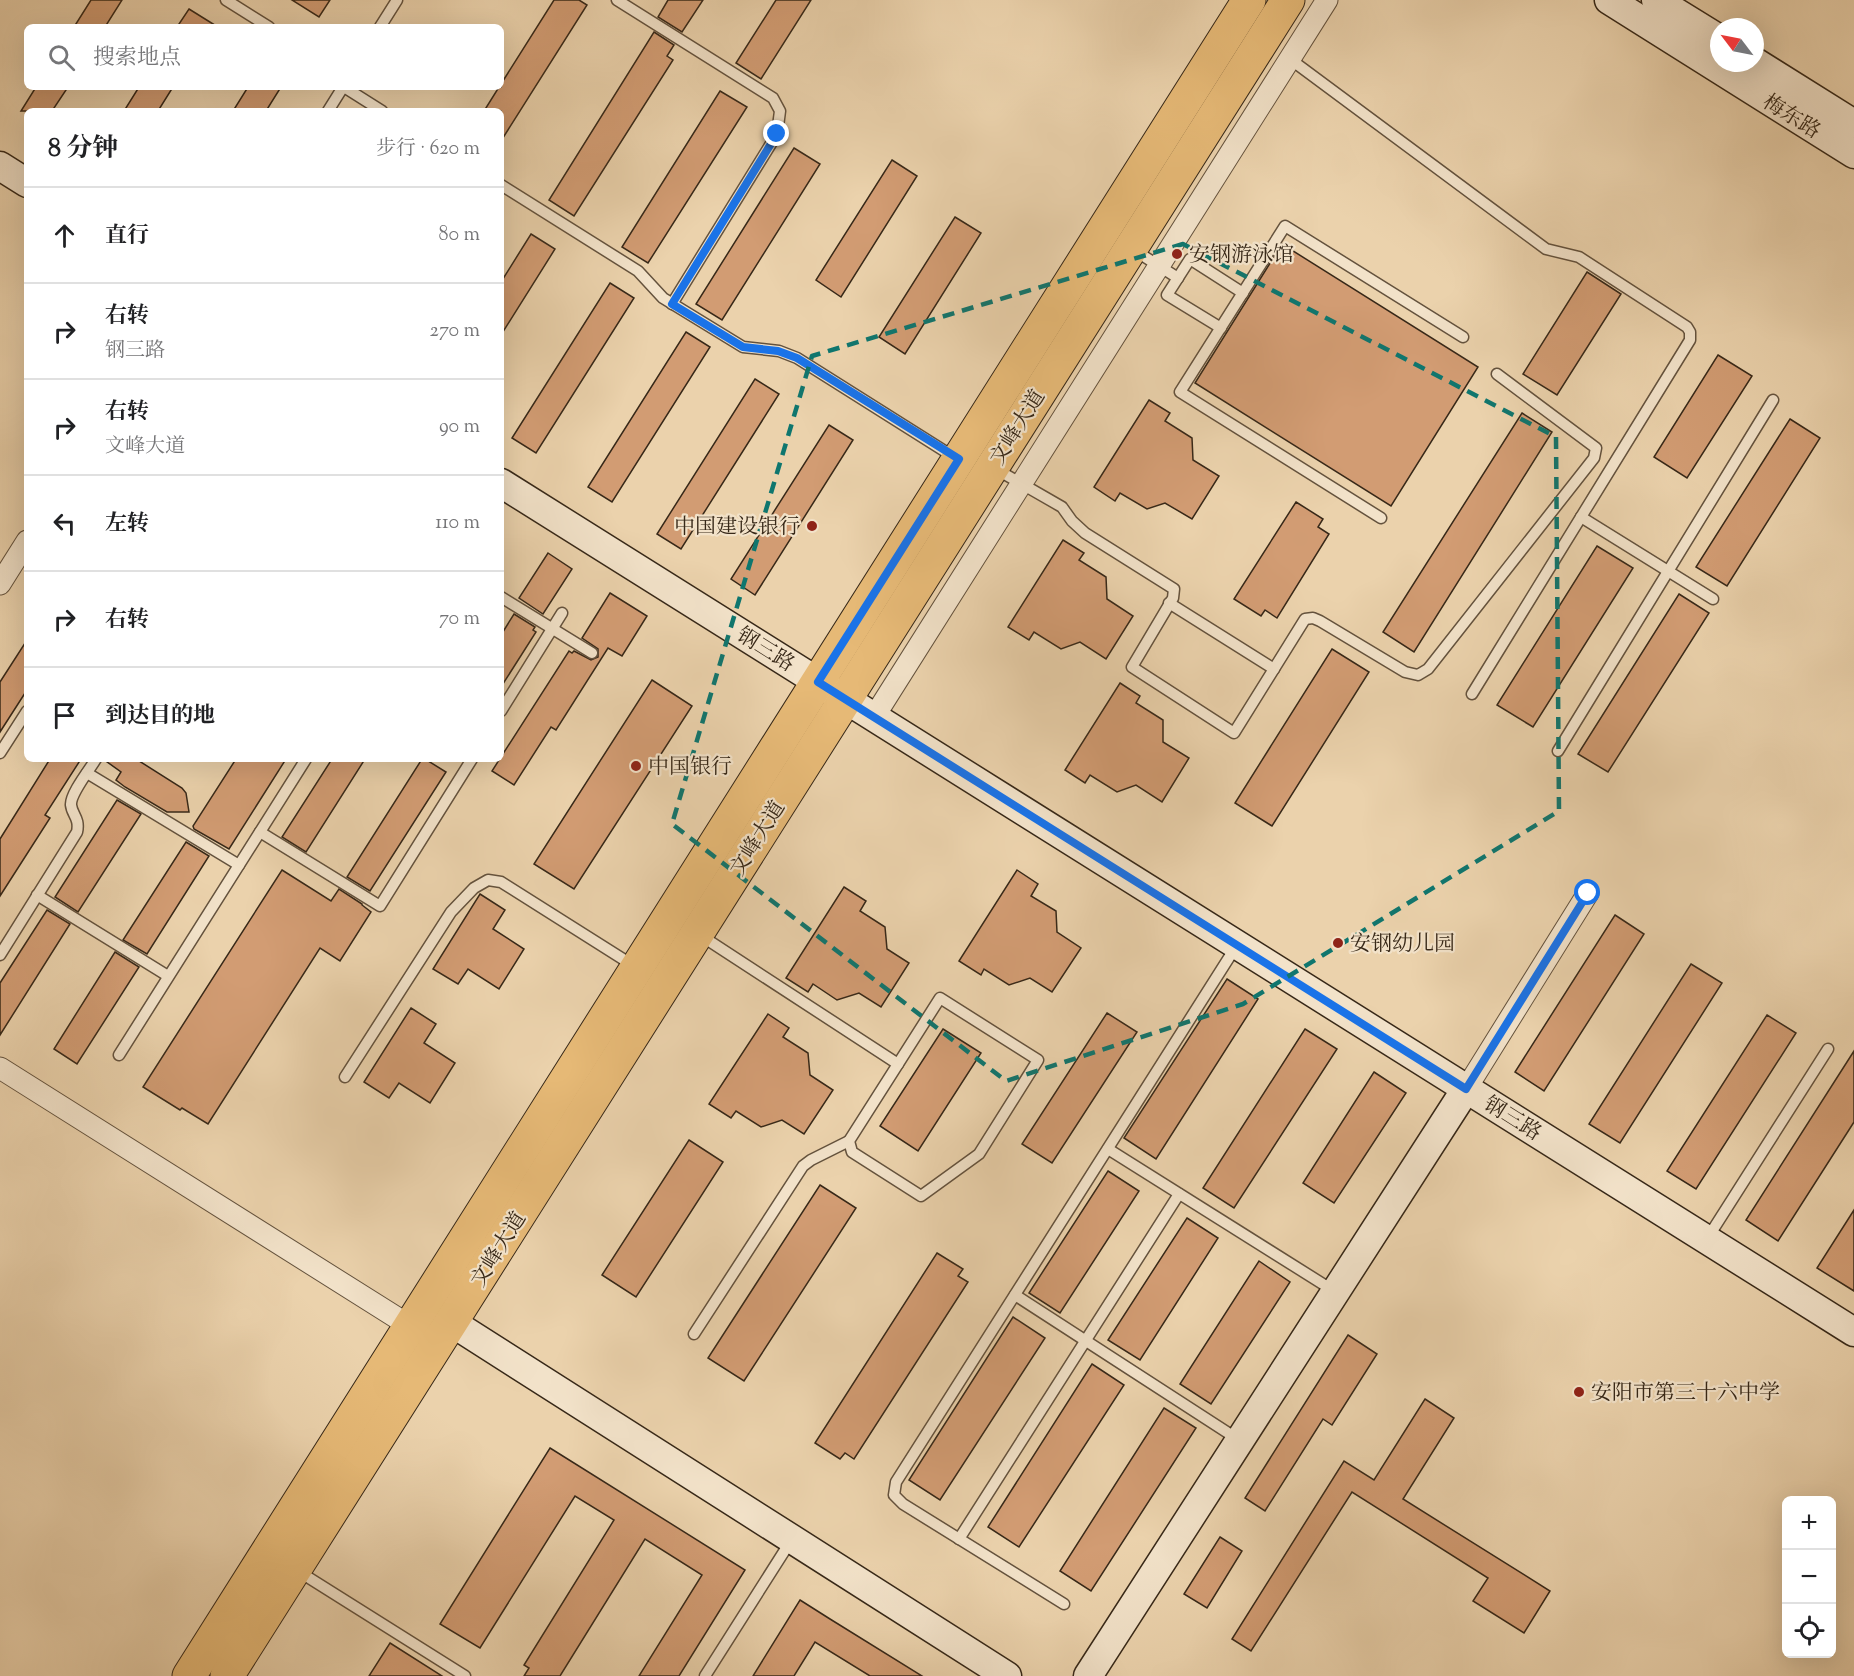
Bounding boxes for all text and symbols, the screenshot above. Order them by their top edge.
north arrow [1710,18,1764,72]
search box [24,24,504,90]
icon: search [45,41,78,74]
text: 搜索地点 [93,43,181,75]
street label: 梅东路 [1756,88,1826,147]
route end [763,120,789,146]
text: 8 分钟 [48,131,119,168]
text: 步行 · 620 m [376,135,480,164]
icon: ahead [48,219,81,252]
text: 直行 [105,221,149,253]
text: 80 m [439,221,480,250]
place label: 安钢游泳馆 [1189,241,1294,271]
marker: 安钢游泳馆 [1170,247,1184,261]
text: 右转 [105,301,149,333]
icon: right [48,315,81,348]
text: 270 m [430,317,480,346]
text: 钢三路 [105,337,165,366]
street label: 文峰大道 [984,384,1054,472]
text: 右转 [105,397,149,429]
icon: right [48,411,81,444]
text: 90 m [439,413,480,442]
text: 文峰大道 [105,433,185,462]
icon: left [48,507,81,540]
text: 左转 [105,509,149,541]
text: 110 m [435,509,480,538]
place label: 中国建设银行 [674,513,800,543]
marker: 中国建设银行 [805,519,819,533]
icon: right [48,603,81,636]
text: 右转 [105,605,149,637]
text: 70 m [439,605,480,634]
street label: 钢三路 [730,621,800,680]
icon: arrive [48,699,81,732]
text: 到达目的地 [105,701,215,733]
place label: 中国银行 [648,753,732,783]
marker: 中国银行 [629,759,643,773]
street label: 文峰大道 [724,795,794,883]
route start [1574,879,1600,905]
place label: 安钢幼儿园 [1350,930,1455,960]
marker: 安钢幼儿园 [1331,936,1345,950]
street label: 钢三路 [1477,1090,1547,1149]
street label: 文峰大道 [465,1206,535,1294]
place label: 安阳市第三十六中学 [1591,1379,1780,1409]
marker: 安阳市第三十六中学 [1572,1385,1586,1399]
map controls [1782,1496,1836,1658]
button: + [1782,1496,1836,1550]
button: − [1782,1550,1836,1604]
button: locate [1782,1604,1836,1658]

